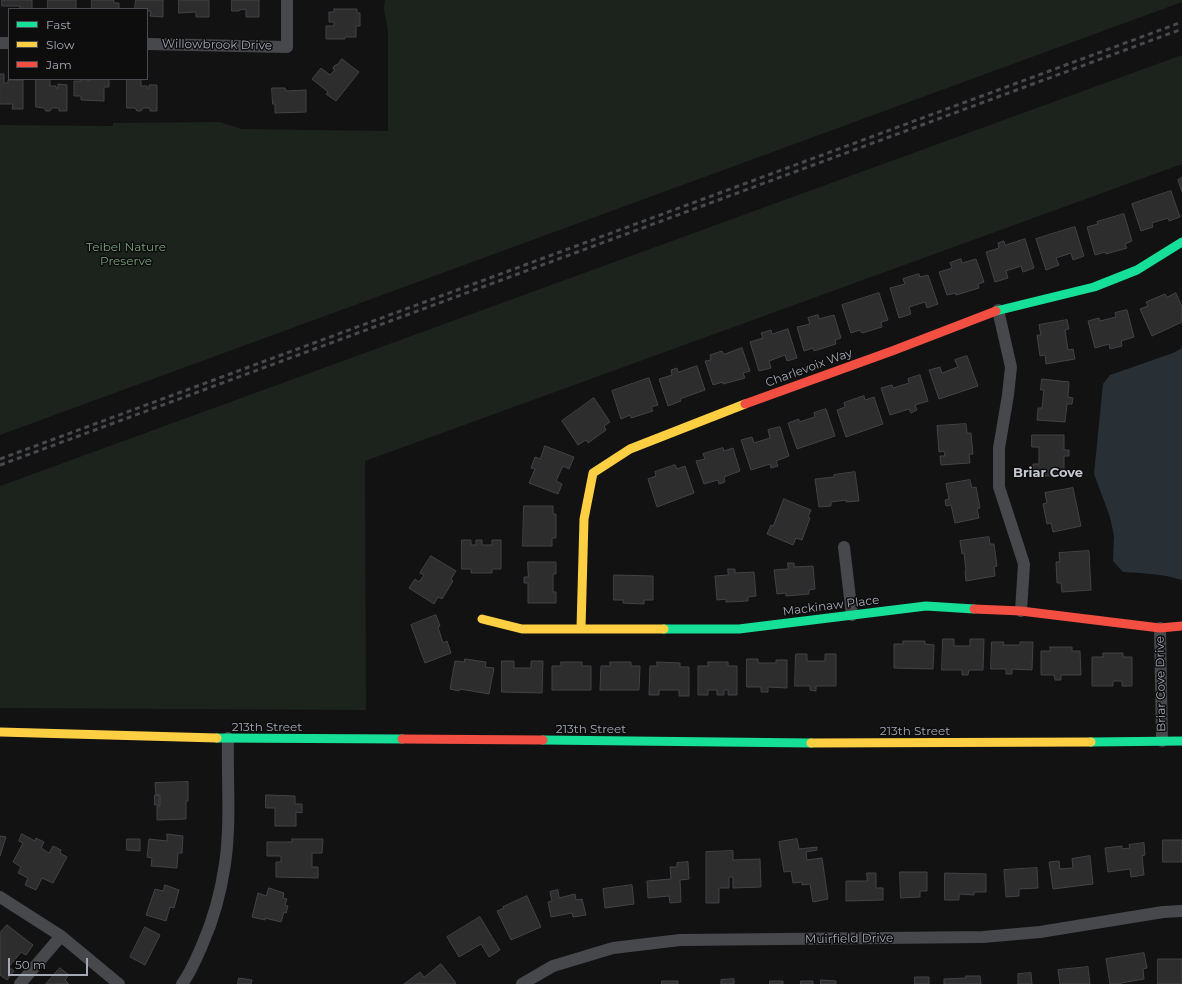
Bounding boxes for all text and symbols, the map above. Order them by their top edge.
legend [8,8,148,80]
text: Fast [46,17,71,32]
text: Slow [46,37,75,52]
street label: Willowbrook Drive [162,37,272,53]
text: Jam [46,57,72,72]
park label: Teibel Nature Preserve [86,240,166,268]
street label: Charlevoix Way [764,346,854,390]
district label: Briar Cove [1013,465,1083,481]
street label: Mackinaw Place [782,593,880,619]
street label: Briar Cove Drive [1153,636,1169,732]
street label: 213th Street [232,720,302,734]
street label: 213th Street [556,722,626,736]
street label: 213th Street [880,724,950,738]
street label: Muirfield Drive [805,931,893,947]
scale bar [10,950,90,976]
text: 50 m [15,957,46,972]

